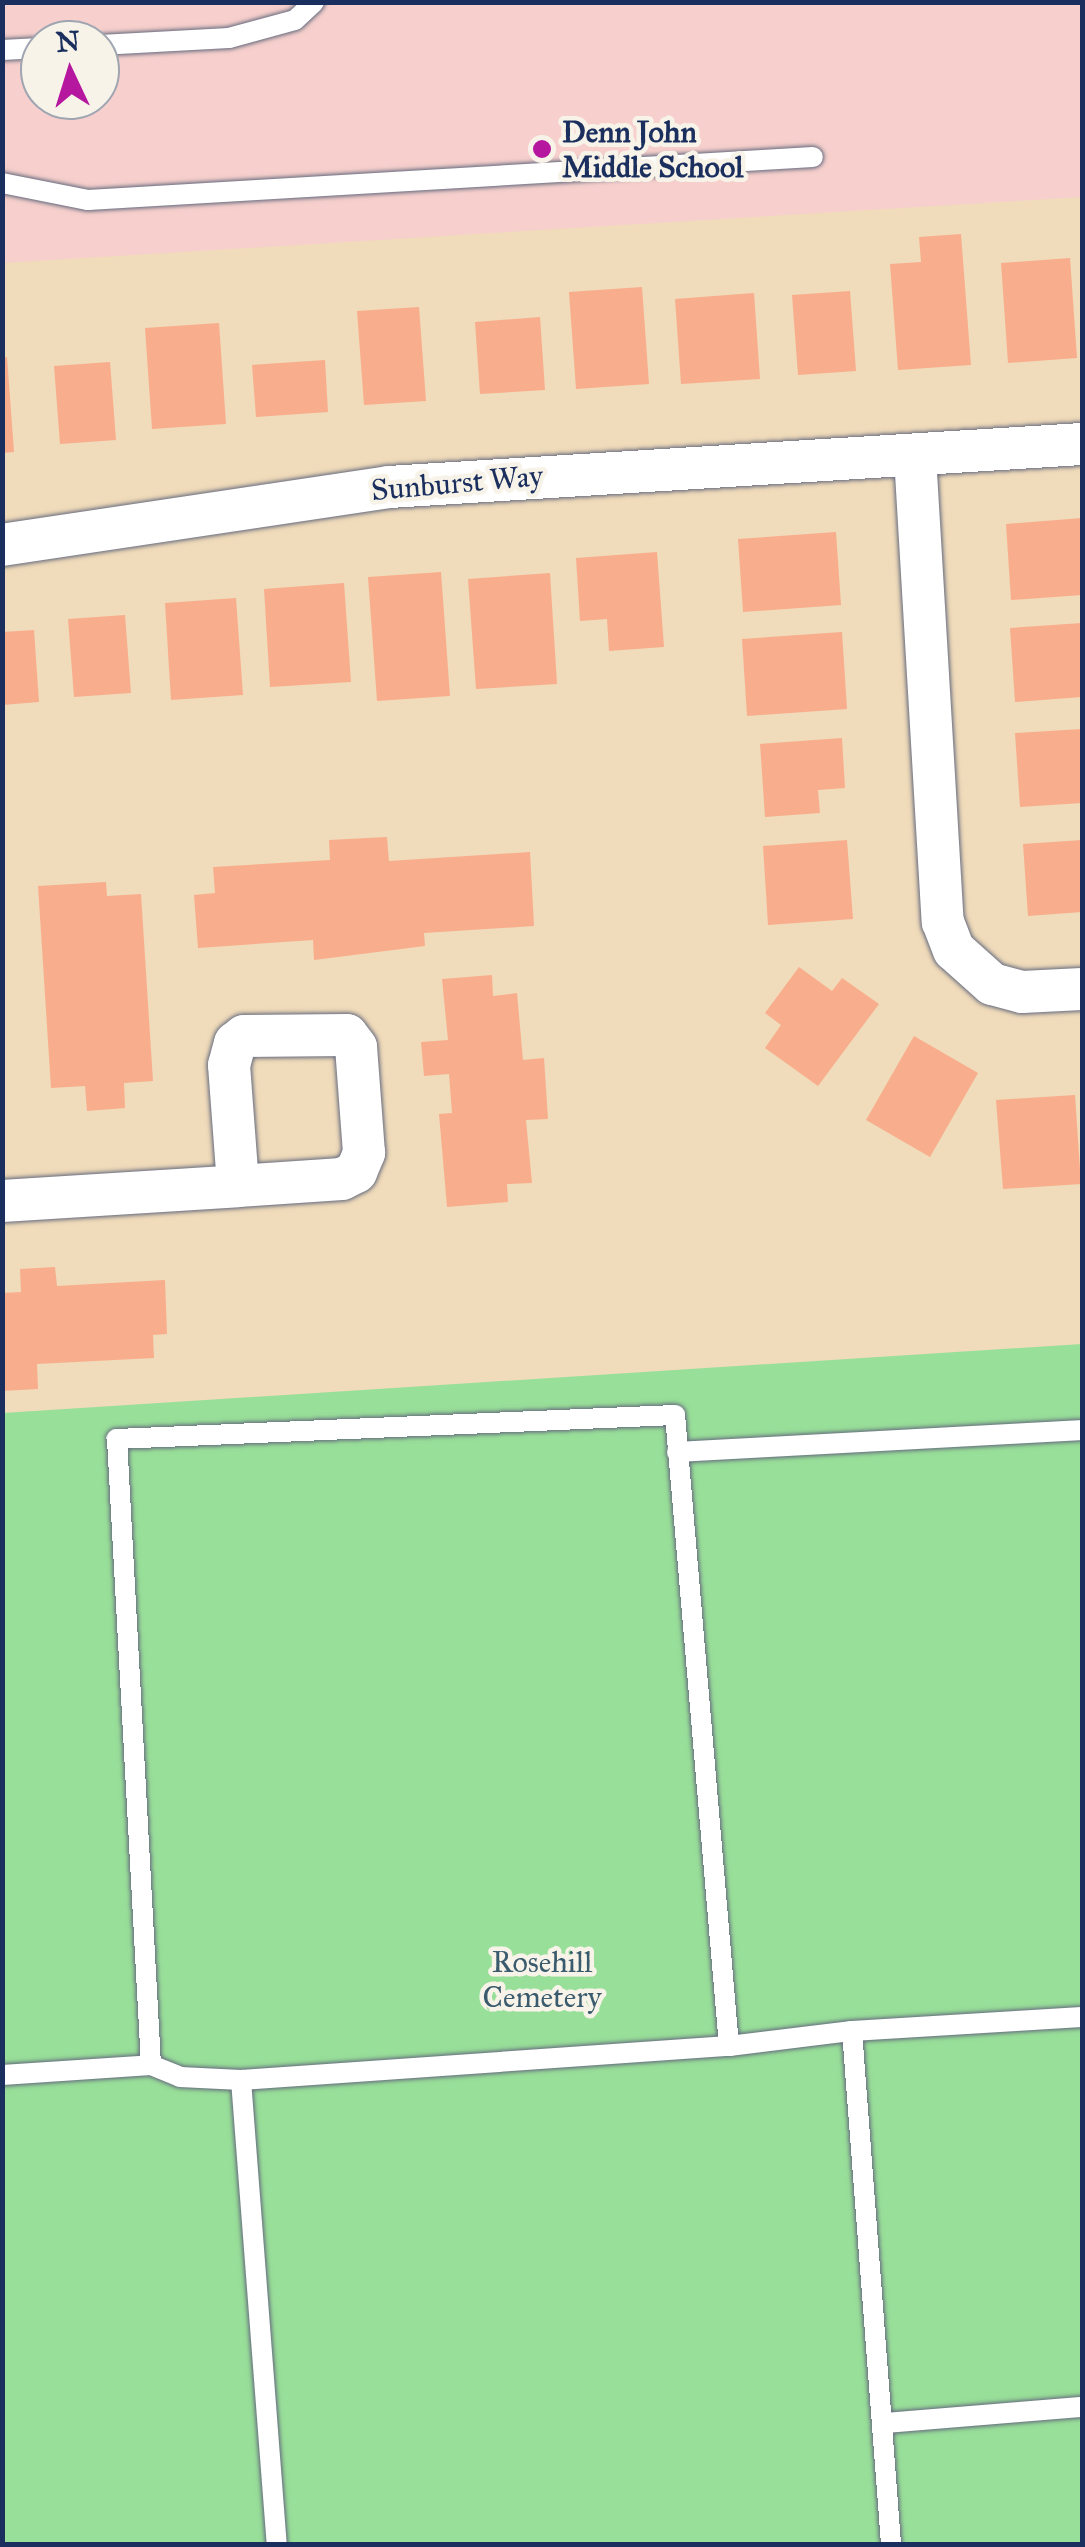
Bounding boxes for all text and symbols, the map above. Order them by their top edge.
north arrow [20,20,120,120]
text: N [55,23,81,60]
place label: Denn John Middle School [562,114,743,184]
marker: Denn John Middle School [531,138,553,160]
street label: Sunburst Way [370,458,544,508]
park label: Rosehill Cemetery [483,1944,601,2014]

